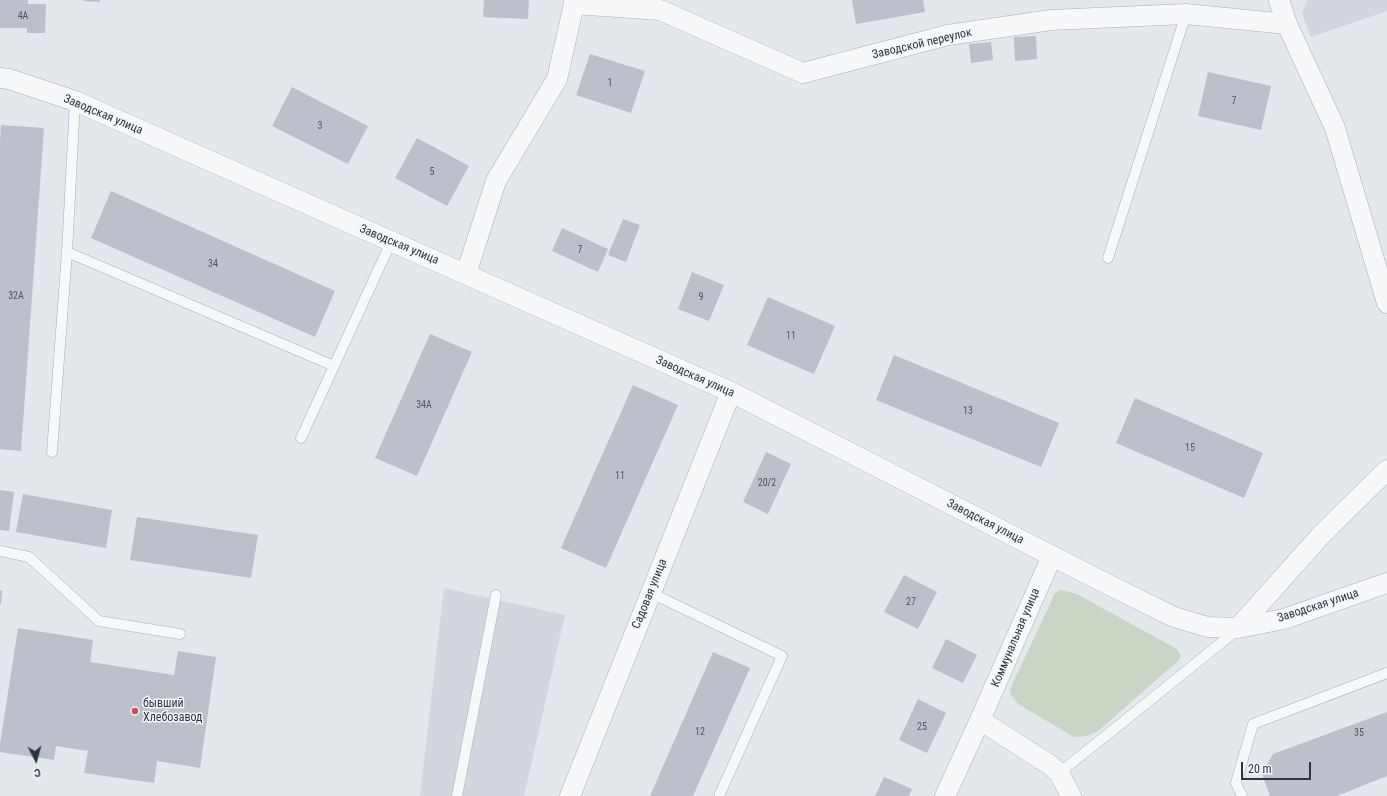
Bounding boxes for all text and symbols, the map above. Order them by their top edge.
house number: 4А [18,10,28,22]
street label: Заводской переулок [871,26,973,62]
house number: 1 [608,77,612,89]
street label: Заводская улица [61,92,145,138]
house number: 7 [1232,95,1236,107]
house number: 3 [318,120,322,132]
house number: 5 [430,166,434,178]
street label: Заводская улица [357,222,441,268]
house number: 7 [578,244,582,256]
house number: 34 [208,258,218,270]
house number: 32А [8,290,24,302]
house number: 9 [699,291,703,303]
house number: 11 [786,330,796,342]
street label: Заводская улица [653,353,737,401]
house number: 34А [416,399,432,411]
house number: 13 [963,405,973,417]
house number: 15 [1185,442,1195,454]
house number: 11 [615,470,625,482]
house number: 20/2 [758,477,776,489]
street label: Заводская улица [944,496,1026,548]
street label: Садовая улица [629,557,671,631]
street label: Коммунальная улица [989,586,1043,690]
street label: Заводская улица [1276,586,1360,626]
house number: 27 [906,596,916,608]
place label: бывший Хлебозавод [143,697,202,725]
marker: бывший Хлебозавод [130,706,140,716]
house number: 25 [917,721,927,733]
house number: 12 [695,726,705,738]
house number: 35 [1354,727,1364,739]
north arrow [16,740,56,780]
scale bar [1243,754,1313,780]
text: 20 m [1248,762,1272,776]
text: С [34,766,41,779]

